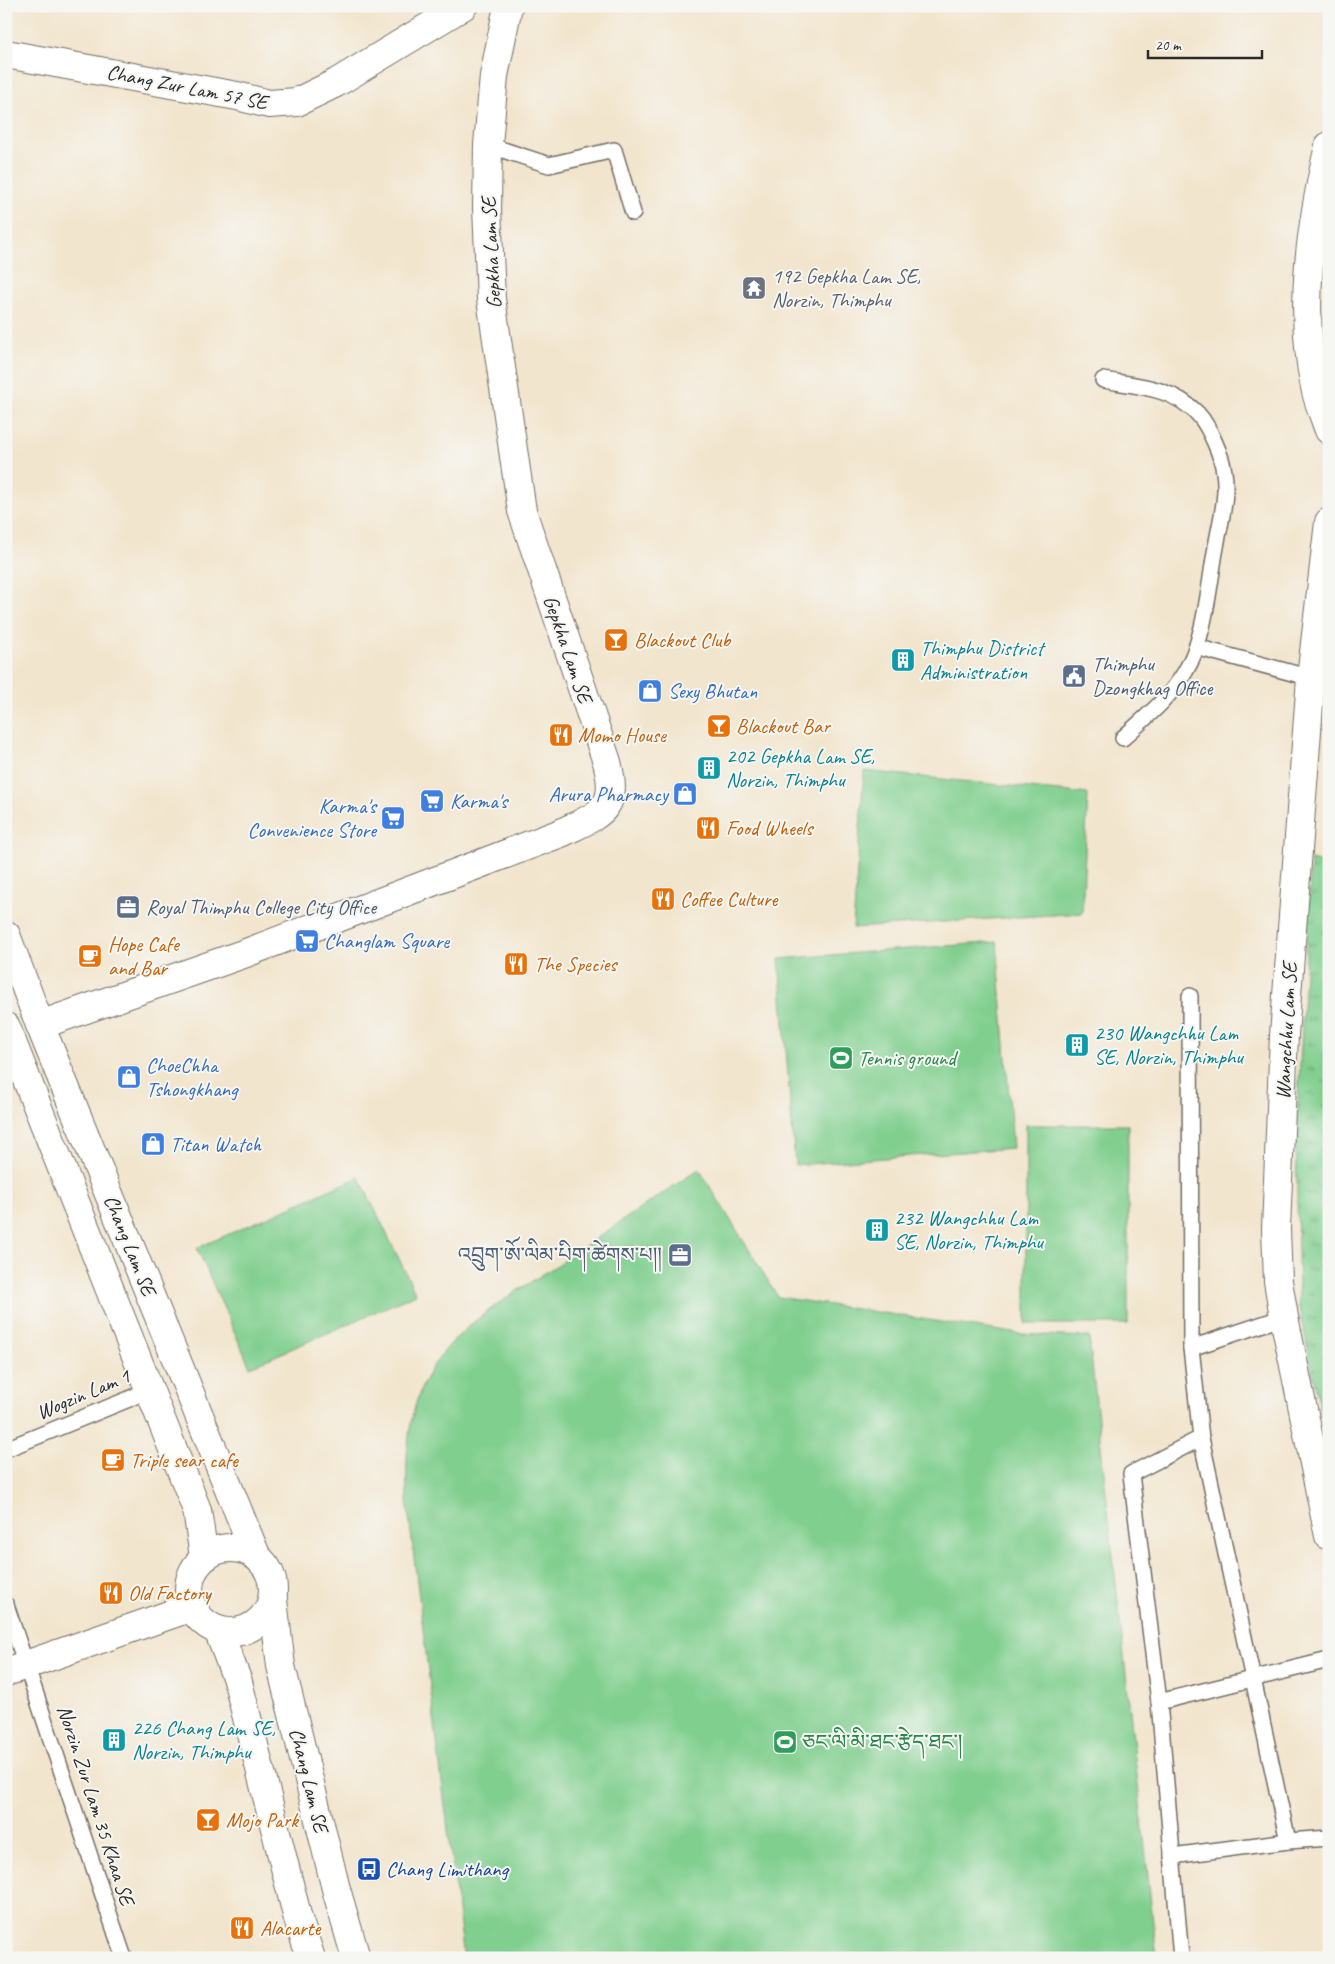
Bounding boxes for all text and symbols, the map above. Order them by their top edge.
scale bar [1148,28,1261,60]
text: 20 m [1155,36,1182,55]
street label: Chang Zur Lam 57 SE [105,59,272,116]
street label: Gepkha Lam SE [475,194,507,309]
place label: 192 Gepkha Lam SE, Norzin, Thimphu [772,263,921,313]
temple icon: 192 Gepkha Lam SE, Norzin, Thimphu [741,275,767,301]
street label: Gepkha Lam SE [538,592,599,709]
bar icon: Blackout Club [603,627,629,653]
place label: Blackout Club [634,627,732,653]
place label: Thimphu District Administration [920,635,1046,685]
building icon: Thimphu District Administration [890,647,916,673]
place label: Thimphu Dzongkhag Office [1092,651,1213,701]
public building icon: Thimphu Dzongkhag Office [1061,663,1087,689]
shop icon: Sexy Bhutan [637,678,663,704]
place label: Sexy Bhutan [668,678,758,704]
bar icon: Blackout Bar [706,713,732,739]
place label: Blackout Bar [736,713,831,739]
restaurant icon: Momo House [548,722,574,748]
place label: Momo House [578,722,667,748]
place label: 202 Gepkha Lam SE, Norzin, Thimphu [726,743,875,793]
building icon: 202 Gepkha Lam SE, Norzin, Thimphu [696,755,722,781]
place label: Arura Pharmacy [549,781,670,807]
shop icon: Arura Pharmacy [672,781,698,807]
supermarket icon: Karma's [419,788,445,814]
place label: Karma's [450,788,509,814]
place label: Karma's Convenience Store [248,793,378,843]
supermarket icon: Karma's Convenience Store [380,805,406,831]
restaurant icon: Food Wheels [695,815,721,841]
place label: Food Wheels [726,815,814,841]
restaurant icon: Coffee Culture [650,886,676,912]
place label: Coffee Culture [680,886,778,912]
office icon: Royal Thimphu College City Office [115,894,141,920]
place label: Royal Thimphu College City Office [146,894,378,920]
supermarket icon: Changlam Square [294,928,320,954]
place label: Changlam Square [324,928,450,954]
place label: Hope Cafe and Bar [108,931,181,981]
cafe icon: Hope Cafe and Bar [77,943,103,969]
restaurant icon: The Species [503,951,529,977]
place label: The Species [534,951,618,977]
street label: Wangchhu Lam SE [1269,959,1303,1100]
place label: 230 Wangchhu Lam SE, Norzin, Thimphu [1094,1020,1244,1070]
building icon: 230 Wangchhu Lam SE, Norzin, Thimphu [1064,1032,1090,1058]
sports icon: Tennis ground [828,1045,854,1071]
place label: Tennis ground [858,1045,959,1071]
place label: ChoeChha Tshongkhang [146,1052,239,1102]
shop icon: ChoeChha Tshongkhang [116,1064,142,1090]
shop icon: Titan Watch [140,1131,166,1157]
place label: Titan Watch [170,1131,263,1157]
street label: Chang Lam SE [98,1191,163,1302]
place label: 232 Wangchhu Lam SE, Norzin, Thimphu [894,1205,1044,1255]
building icon: 232 Wangchhu Lam SE, Norzin, Thimphu [864,1217,890,1243]
place label: འབྲུག་ཨོ་ལིམ་པིག་ཚེགས་པ།། [458,1236,662,1272]
office icon: འབྲུག་ཨོ་ལིམ་པིག་ཚེགས་པ།། [667,1242,693,1268]
street label: Wogzin Lam 1 [32,1362,135,1425]
cafe icon: Triple sear cafe [100,1447,126,1473]
place label: Triple sear cafe [130,1447,239,1473]
restaurant icon: Old Factory [98,1580,124,1606]
place label: Old Factory [128,1580,213,1606]
street label: Norzin Zur Lam 35 Khaa SE [51,1702,141,1911]
place label: 226 Chang Lam SE, Norzin, Thimphu [132,1715,276,1765]
street label: Chang Lam SE [284,1725,335,1837]
place label: ཅང་ལི་མི་ཐང་རྩེད་ཐང་། [802,1726,963,1759]
building icon: 226 Chang Lam SE, Norzin, Thimphu [101,1727,127,1753]
sports icon: ཅང་ལི་མི་ཐང་རྩེད་ཐང་། [772,1729,798,1755]
bar icon: Mojo Park [195,1807,221,1833]
place label: Mojo Park [226,1807,299,1833]
bus stop icon: Chang Limithang [356,1856,382,1882]
place label: Chang Limithang [386,1856,509,1882]
restaurant icon: Alacarte [229,1915,255,1941]
place label: Alacarte [260,1915,322,1941]

